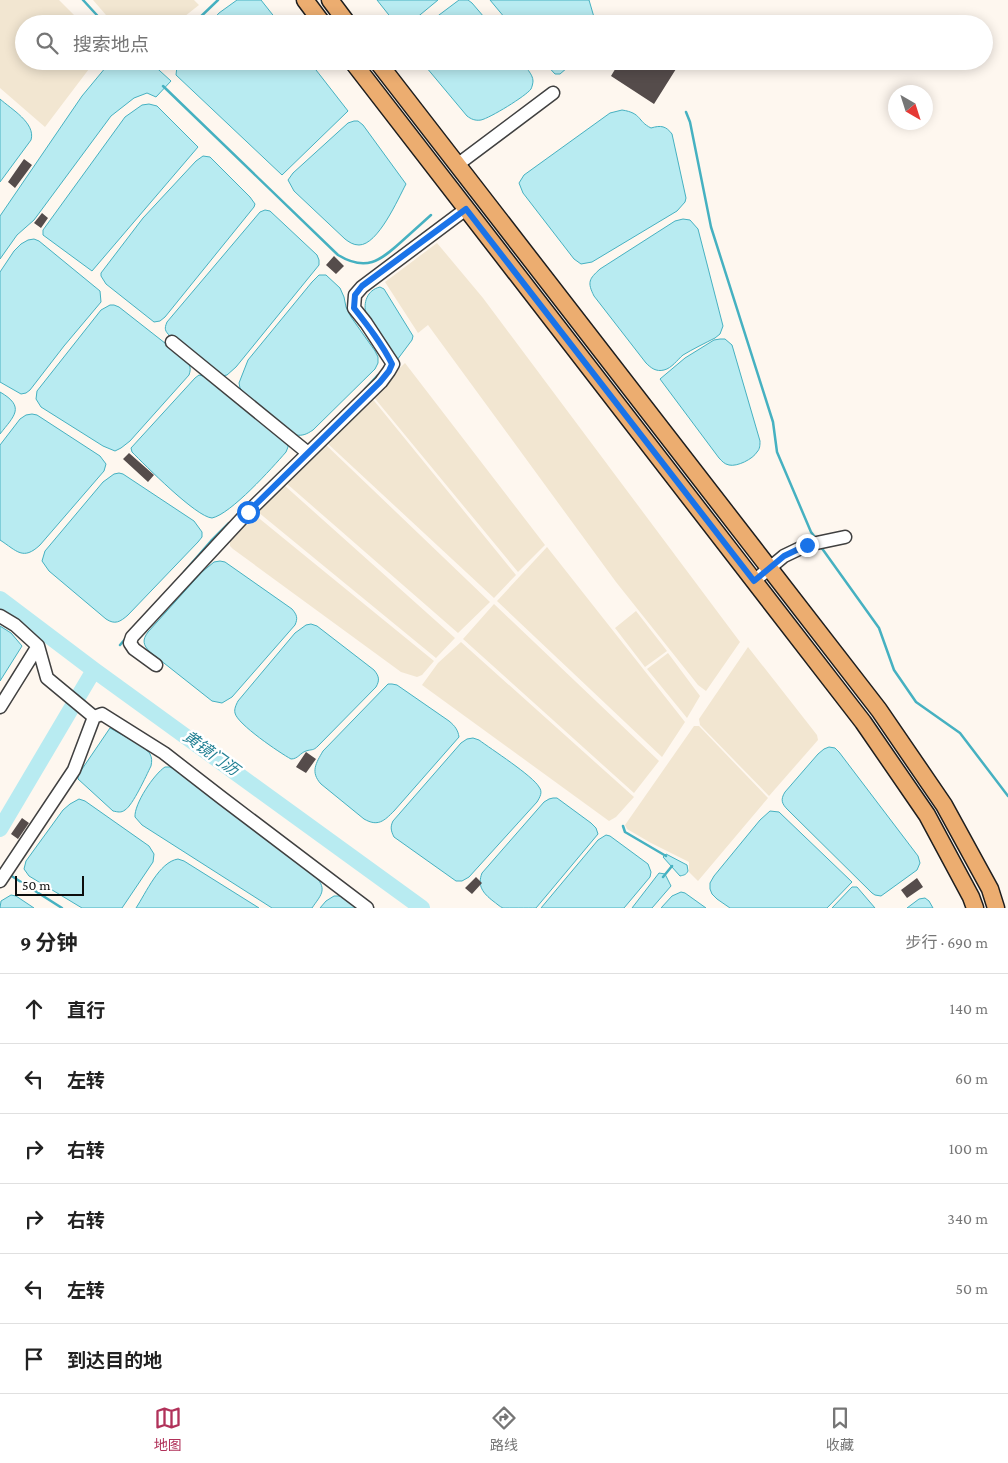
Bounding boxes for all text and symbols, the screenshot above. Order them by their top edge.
search box [15,15,993,70]
icon: search [33,29,61,57]
text: 搜索地点 [73,34,149,55]
north arrow [888,85,933,130]
route start [237,501,260,524]
route end [796,534,819,557]
water label: 黄镜门沥 [180,727,244,780]
scale bar [15,873,84,896]
text: 50 m [22,877,50,893]
text: 9 分钟 [20,931,78,955]
text: 步行 · 690 m [905,934,988,951]
icon: ahead [20,995,48,1023]
text: 直行 [67,1000,105,1021]
text: 140 m [950,1000,988,1017]
icon: left [20,1065,48,1093]
text: 左转 [67,1070,105,1091]
text: 60 m [955,1070,988,1087]
icon: right [20,1135,48,1163]
text: 右转 [67,1140,105,1161]
text: 100 m [949,1140,988,1157]
icon: right [20,1205,48,1233]
text: 右转 [67,1210,105,1231]
text: 340 m [947,1210,988,1227]
icon: left [20,1275,48,1303]
text: 左转 [67,1280,105,1301]
text: 50 m [956,1280,988,1297]
icon: arrive [20,1345,48,1373]
text: 到达目的地 [67,1350,162,1371]
tab: 地图 [154,1404,182,1454]
tab: 路线 [490,1404,518,1454]
tab: 收藏 [826,1404,854,1454]

